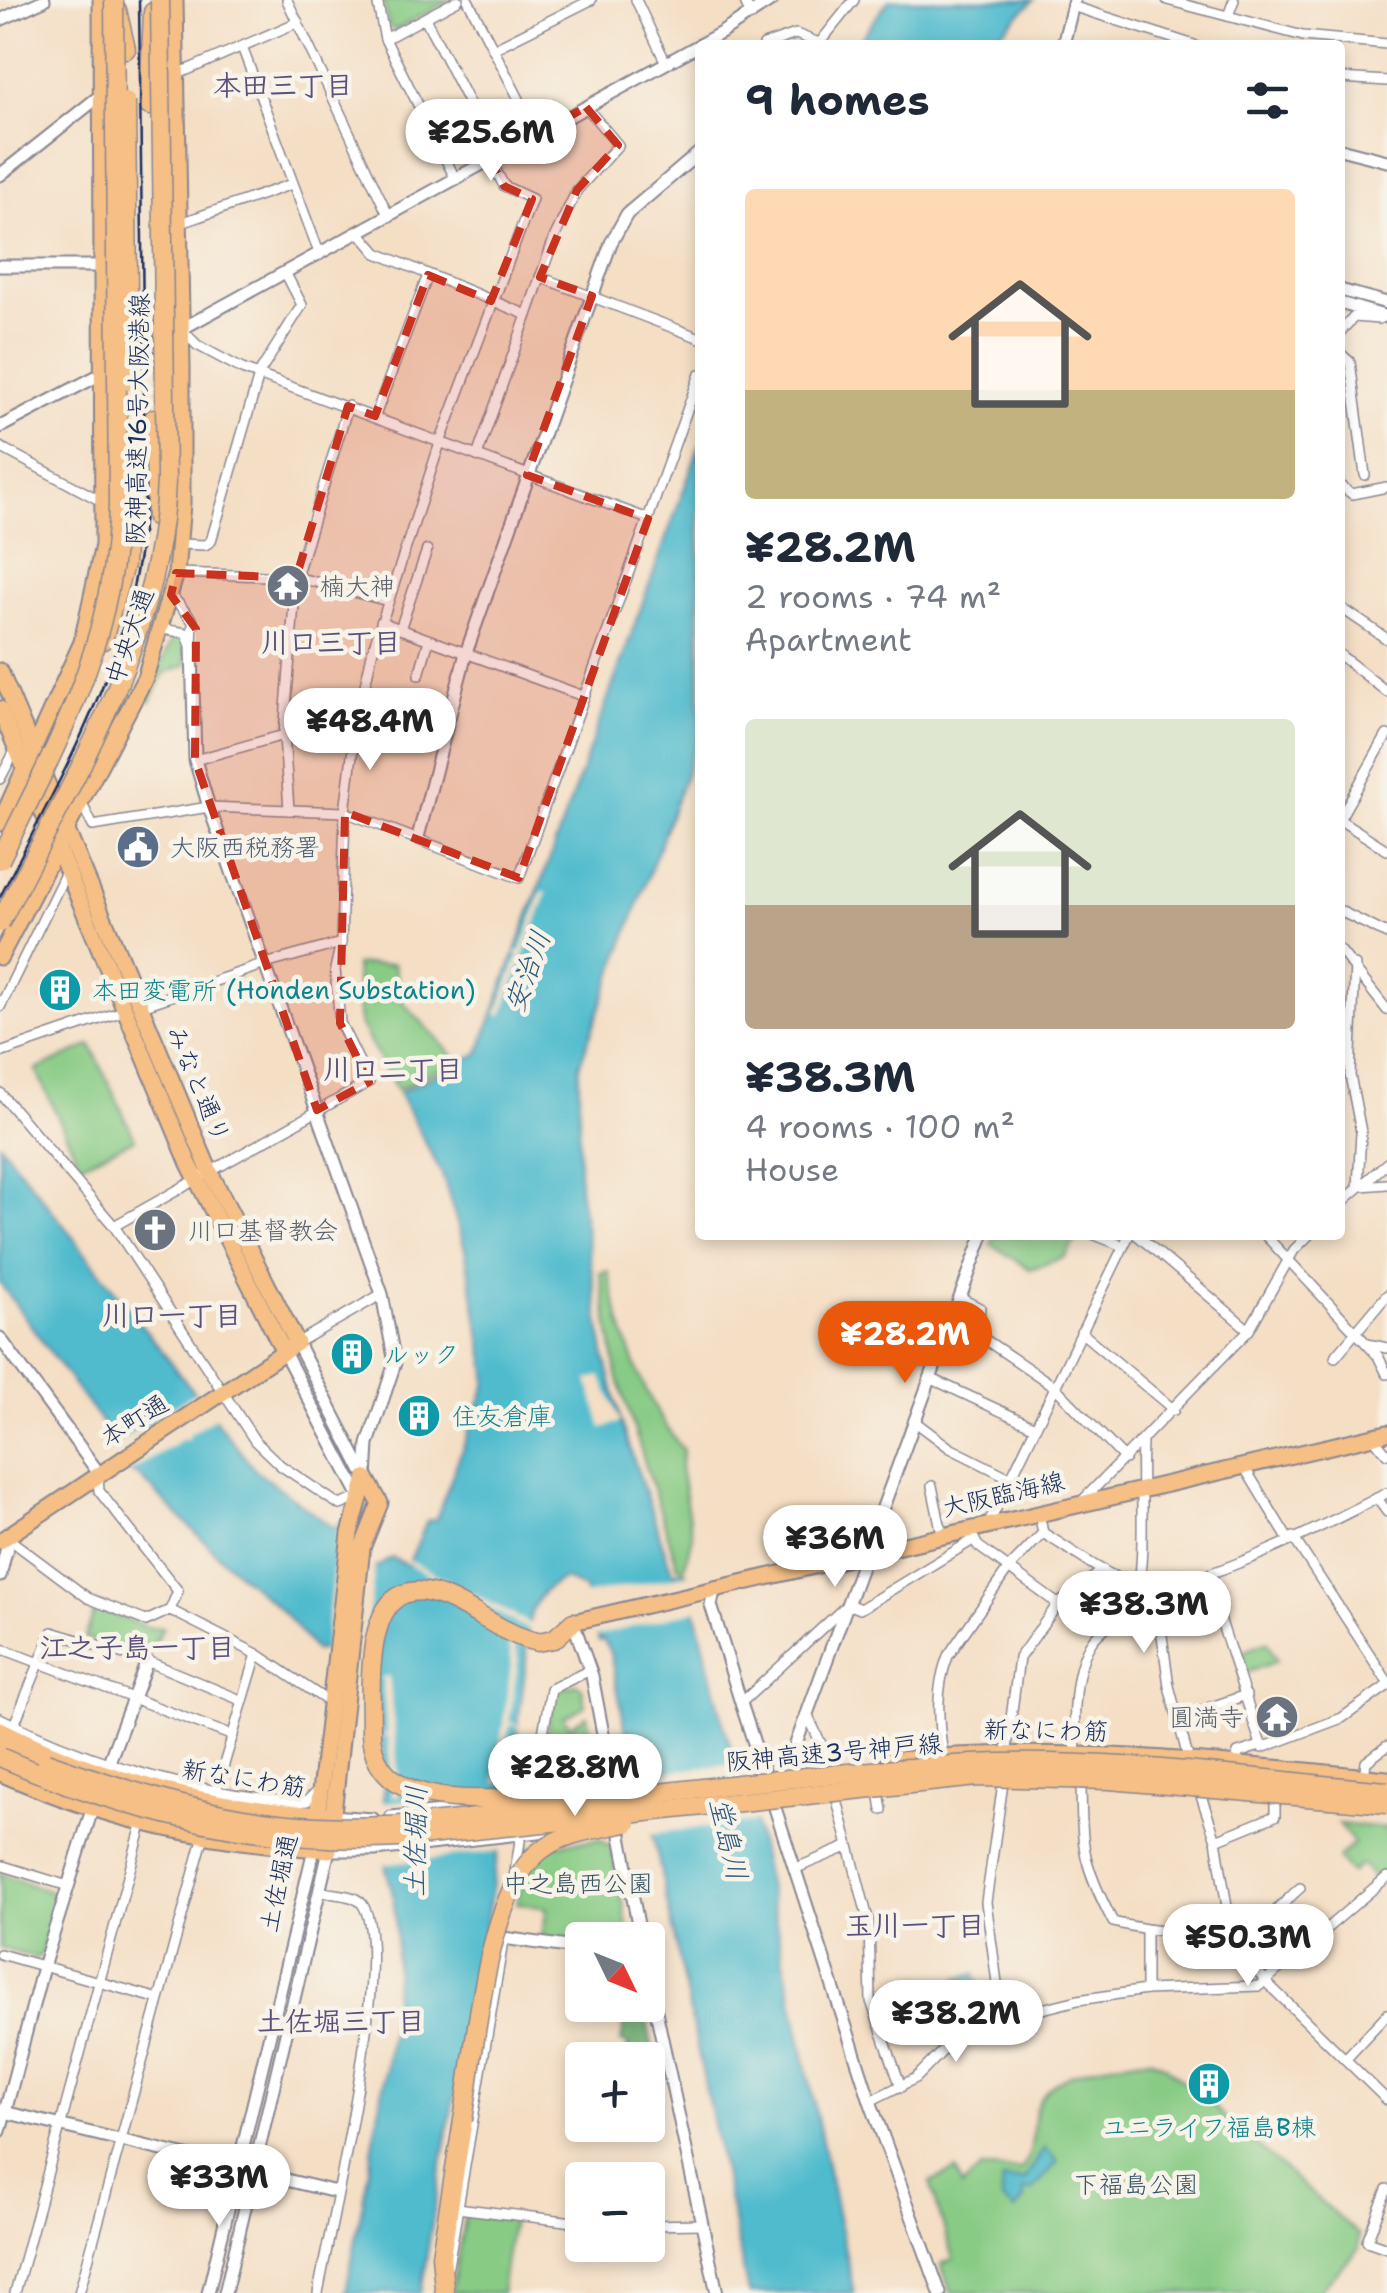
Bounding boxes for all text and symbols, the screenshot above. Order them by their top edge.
district label: 本田三丁目 [213,66,353,104]
text: 9 homes [745,72,930,128]
icon: filters [1240,73,1295,128]
pin: ¥25.6M [410,99,572,184]
text: ¥25.6M [427,110,555,153]
icon: home [930,254,1110,434]
street label: 阪神高速16号大阪港線 [118,293,156,545]
text: ¥28.2M [745,519,916,575]
temple icon: 楠大神 [265,563,311,609]
place label: 楠大神 [320,569,395,603]
text: 2 rooms · 74 m² [745,575,1001,618]
street label: 中央大通 [97,583,161,689]
text: Apartment [745,618,912,661]
district label: 川口三丁目 [261,623,401,661]
pin: ¥48.4M [289,688,451,773]
text: ¥48.4M [306,699,434,742]
icon: home [930,784,1110,964]
public building icon: 大阪西税務署 [115,824,161,870]
place label: 大阪西税務署 [170,830,320,864]
water label: 安治川 [495,925,559,1017]
building icon: 本田変電所 (Honden Substation) [37,967,83,1013]
place label: 本田変電所 (Honden Substation) [92,973,475,1007]
street label: みなと通り [159,1020,239,1148]
text: ¥38.3M [745,1049,915,1105]
district label: 川口二丁目 [323,1050,463,1088]
text: 4 rooms · 100 m² [745,1105,1015,1148]
text: House [745,1148,839,1191]
church icon: 川口基督教会 [132,1207,178,1253]
place label: 川口基督教会 [188,1213,338,1247]
district label: 川口一丁目 [102,1296,242,1334]
pin: ¥28.2M [824,1301,986,1386]
text: ¥28.2M [840,1312,970,1355]
building icon: ルック [329,1331,375,1377]
place label: ルック [384,1337,459,1371]
street label: 本町通 [93,1386,175,1454]
building icon: 住友倉庫 [396,1393,442,1439]
place label: 住友倉庫 [452,1399,552,1433]
street label: 大阪臨海線 [938,1463,1068,1525]
pin: ¥36M [776,1505,894,1590]
text: ¥36M [785,1516,885,1559]
pin: ¥38.3M [1063,1571,1225,1656]
text: ¥38.3M [1079,1582,1209,1625]
district label: 江之子島一丁目 [39,1628,235,1666]
temple icon: 圓満寺 [1254,1694,1300,1740]
place label: 圓満寺 [1169,1700,1244,1734]
street label: 新なにわ筋 [983,1712,1109,1748]
street label: 阪神高速3号神戸線 [724,1726,944,1778]
pin: ¥28.8M [494,1734,656,1819]
text: ¥28.8M [510,1745,640,1788]
street label: 新なにわ筋 [180,1751,308,1805]
water label: 土佐堀川 [395,1785,435,1897]
water label: 堂島川 [701,1794,757,1884]
street label: 土佐堀通 [251,1831,305,1935]
park label: 中之島西公園 [503,1866,653,1900]
pin: ¥50.3M [1167,1904,1329,1989]
district label: 玉川一丁目 [845,1906,985,1944]
text: ¥50.3M [1185,1915,1311,1958]
north arrow [565,1922,665,2022]
map controls [565,1922,665,2262]
pin: ¥38.2M [875,1980,1037,2065]
text: ¥38.2M [891,1991,1021,2034]
district label: 土佐堀三丁目 [257,2002,425,2040]
button: + [565,2042,665,2142]
building icon: ユニライフ福島B棟 [1186,2061,1232,2107]
place label: ユニライフ福島B棟 [1102,2110,1316,2144]
pin: ¥33M [160,2144,278,2229]
text: ¥33M [169,2155,269,2198]
button: − [565,2162,665,2262]
park label: 下福島公園 [1073,2167,1199,2201]

